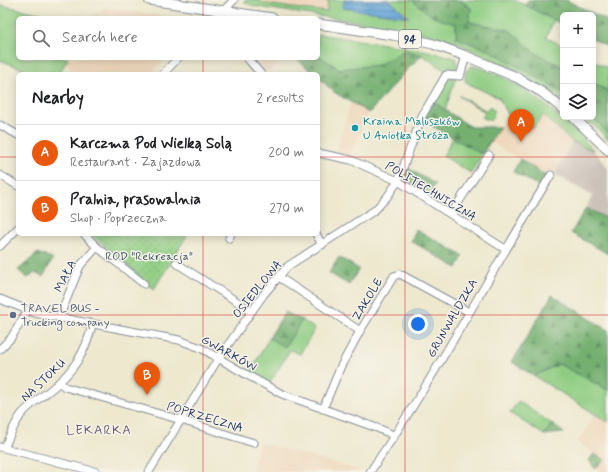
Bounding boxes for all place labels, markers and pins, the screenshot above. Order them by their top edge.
pin: A [508,109,534,142]
place label: Kraina Maluszków U Aniołka Stróża [363,114,460,144]
marker: Kraina Maluszków U Aniołka Stróża [350,123,360,133]
place label: TRAVEL BUS - Trucking company [21,301,110,331]
marker: TRAVEL BUS - Trucking company [8,310,18,320]
pin: B [134,362,160,395]

